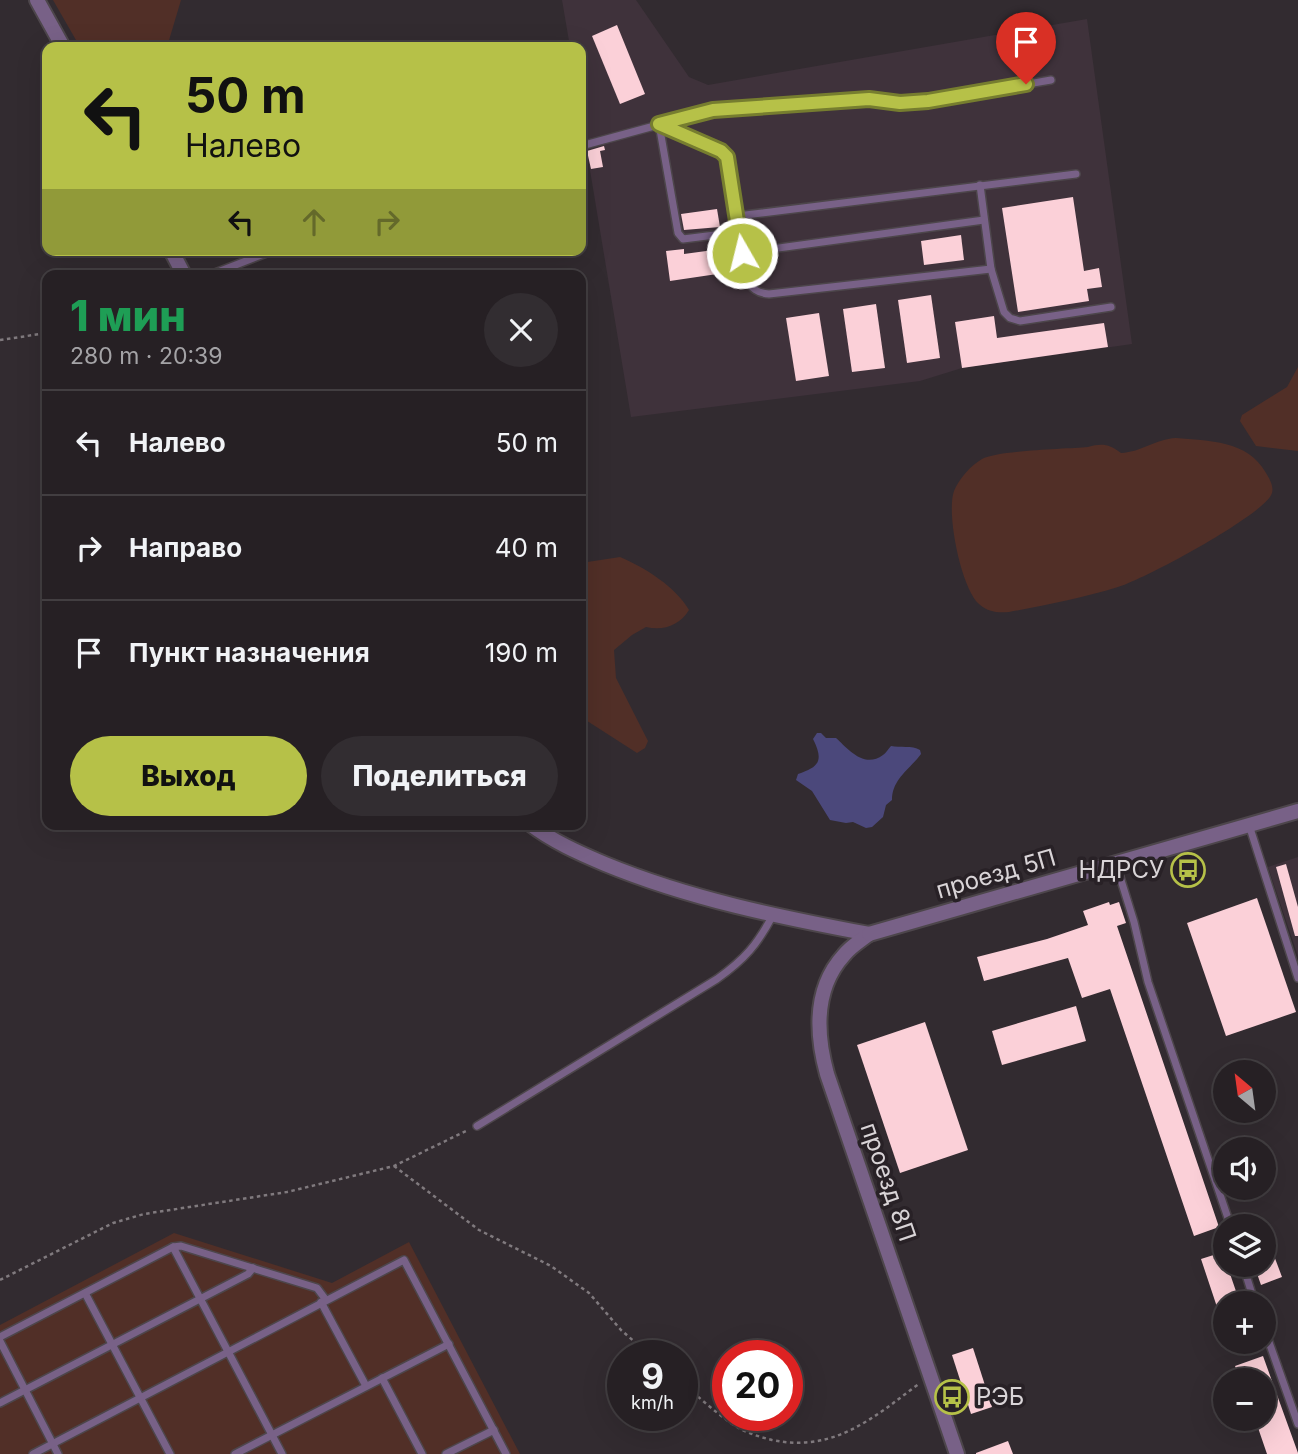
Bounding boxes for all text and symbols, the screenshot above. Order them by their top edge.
pin [996,12.0,1056,84]
icon: arrive [1007,23,1045,61]
text: 50 m [185,66,306,125]
icon: left [70,70,161,161]
text: Налево [185,126,301,165]
icon: left [222,203,260,241]
icon: ahead [295,203,333,241]
icon: right [368,203,406,241]
position arrow [705,216,779,290]
text: 1 мин [70,290,186,341]
button: close [484,293,558,367]
text: 280 m · 20:39 [70,342,223,370]
icon: left [70,424,108,462]
text: Налево [129,427,226,458]
text: 50 m [496,427,558,458]
icon: right [70,529,108,567]
text: Направо [129,532,242,563]
text: 40 m [495,532,558,563]
icon: arrive [70,634,108,672]
text: Пункт назначения [129,637,370,668]
text: 190 m [485,637,558,668]
button: Выход [70,736,307,816]
button: Поделиться [321,736,558,816]
street label: проезд 5П [933,843,1059,904]
bus stop icon: НДРСУ [1169,851,1207,889]
place label: НДРСУ [1079,855,1164,884]
north arrow [1213,1060,1276,1124]
map controls [1213,1060,1276,1431]
street label: проезд 8П [855,1119,922,1245]
button: sound [1213,1137,1276,1200]
button: layers [1213,1214,1276,1277]
button: + [1213,1291,1276,1354]
speed limit sign: 20 [712,1340,803,1431]
text: 9 [641,1355,664,1397]
button: − [1213,1368,1276,1431]
bus stop icon: РЭБ [933,1378,971,1416]
place label: РЭБ [976,1382,1024,1411]
text: km/h [631,1392,674,1413]

